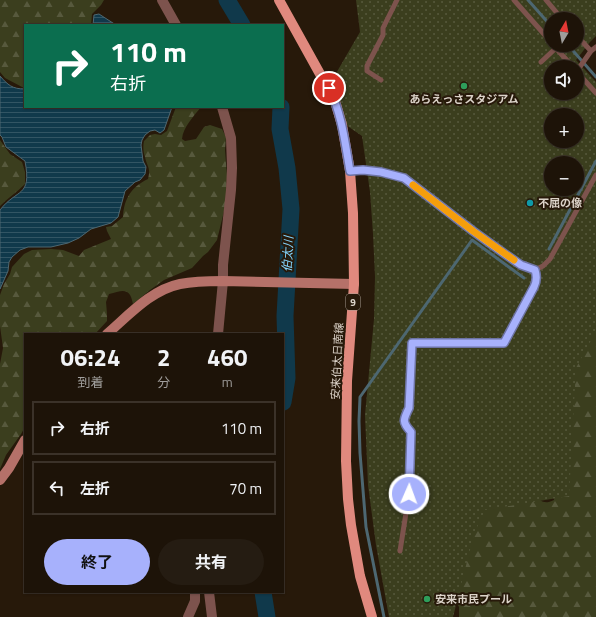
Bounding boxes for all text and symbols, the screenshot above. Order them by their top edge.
north arrow [544,12,584,52]
map controls [544,12,584,196]
text: 110 m [110,30,187,73]
icon: right [44,40,96,92]
button: sound [544,60,584,100]
text: 右折 [110,70,146,97]
pin [312,71,346,105]
icon: arrive [318,77,340,99]
marker: あらえっさスタジアム [459,81,469,91]
place label: あらえっさスタジアム [409,91,519,107]
button: + [544,108,584,148]
button: − [544,156,584,196]
place label: 不屈の像 [538,195,582,211]
marker: 不屈の像 [525,198,535,208]
water label: 伯太川 [277,234,298,272]
road number: 9 [346,294,360,310]
street label: 安来伯太日南線 [327,322,347,400]
text: 06:24 [61,339,120,375]
text: 2 [157,339,171,375]
text: 460 [207,339,247,375]
text: 到着 [78,372,104,392]
text: 分 [157,372,170,392]
text: m [222,372,233,392]
icon: right [46,417,68,439]
text: 右折 [80,417,110,440]
text: 110 m [221,417,262,440]
position arrow [388,473,430,515]
icon: left [46,477,68,499]
text: 左折 [80,477,110,500]
text: 70 m [229,477,262,500]
button: 終了 [44,539,150,585]
button: 共有 [158,539,264,585]
place label: 安来市民プール [435,591,512,607]
marker: 安来市民プール [422,594,432,604]

